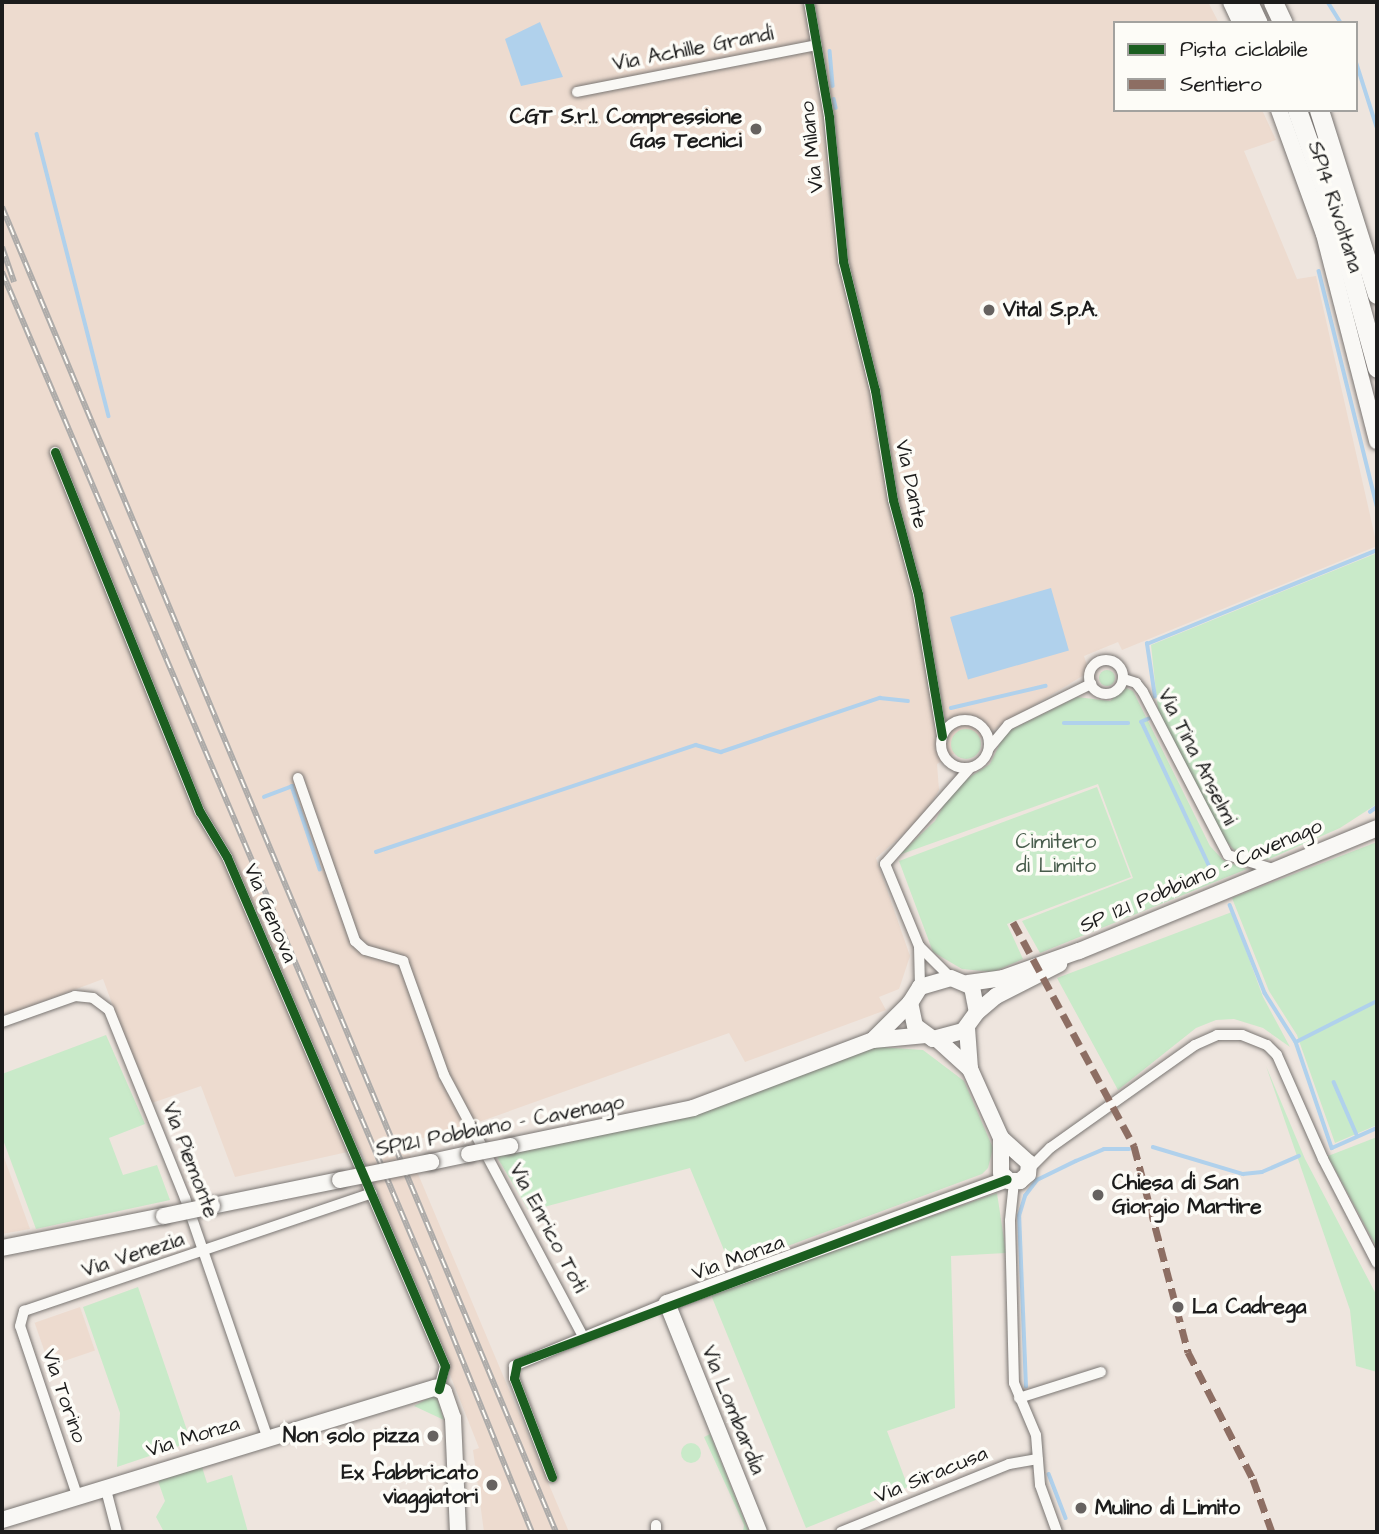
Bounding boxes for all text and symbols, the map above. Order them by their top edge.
street label: Via Achille Grandi [610,21,776,77]
legend [1113,21,1358,112]
text: Pista ciclabile [1180,35,1308,64]
text: Sentiero [1180,70,1262,99]
street label: Via Milano [795,100,829,194]
place label: CGT S.r.l. Compressione Gas Tecnici [510,104,742,154]
marker: CGT S.r.l. Compressione Gas Tecnici [748,121,764,137]
street label: SP14 Rivoltana [1302,138,1368,276]
place label: Vital S.p.A. [1003,297,1098,323]
marker: Vital S.p.A. [981,302,997,318]
street label: Via Dante [889,437,933,531]
street label: Via Tina Anselmi [1152,684,1242,830]
street label: SP 121 Pobbiano - Cavenago [1076,813,1326,939]
park label: Cimitero di Limito [1016,829,1096,879]
street label: Via Genova [238,860,302,966]
street label: SP121 Pobbiano - Cavenago [374,1090,626,1162]
street label: Via Piemonte [156,1099,224,1221]
street label: Via Enrico Toti [503,1159,593,1297]
place label: Chiesa di San Giorgio Martire [1112,1170,1262,1220]
marker: Chiesa di San Giorgio Martire [1090,1187,1106,1203]
street label: Via Venezia [79,1227,187,1283]
street label: Via Monza [688,1230,788,1286]
place label: La Cadrega [1192,1294,1306,1320]
marker: La Cadrega [1170,1299,1186,1315]
street label: Via Lombardia [696,1342,770,1478]
street label: Via Torino [36,1346,92,1446]
street label: Via Monza [143,1411,243,1463]
place label: Non solo pizza [283,1423,419,1449]
marker: Non solo pizza [425,1428,441,1444]
street label: Via Siracusa [871,1441,991,1509]
place label: Ex fabbricato viaggiatori [342,1460,478,1510]
marker: Ex fabbricato viaggiatori [484,1477,500,1493]
place label: Mulino di Limito [1095,1495,1240,1521]
marker: Mulino di Limito [1073,1500,1089,1516]

